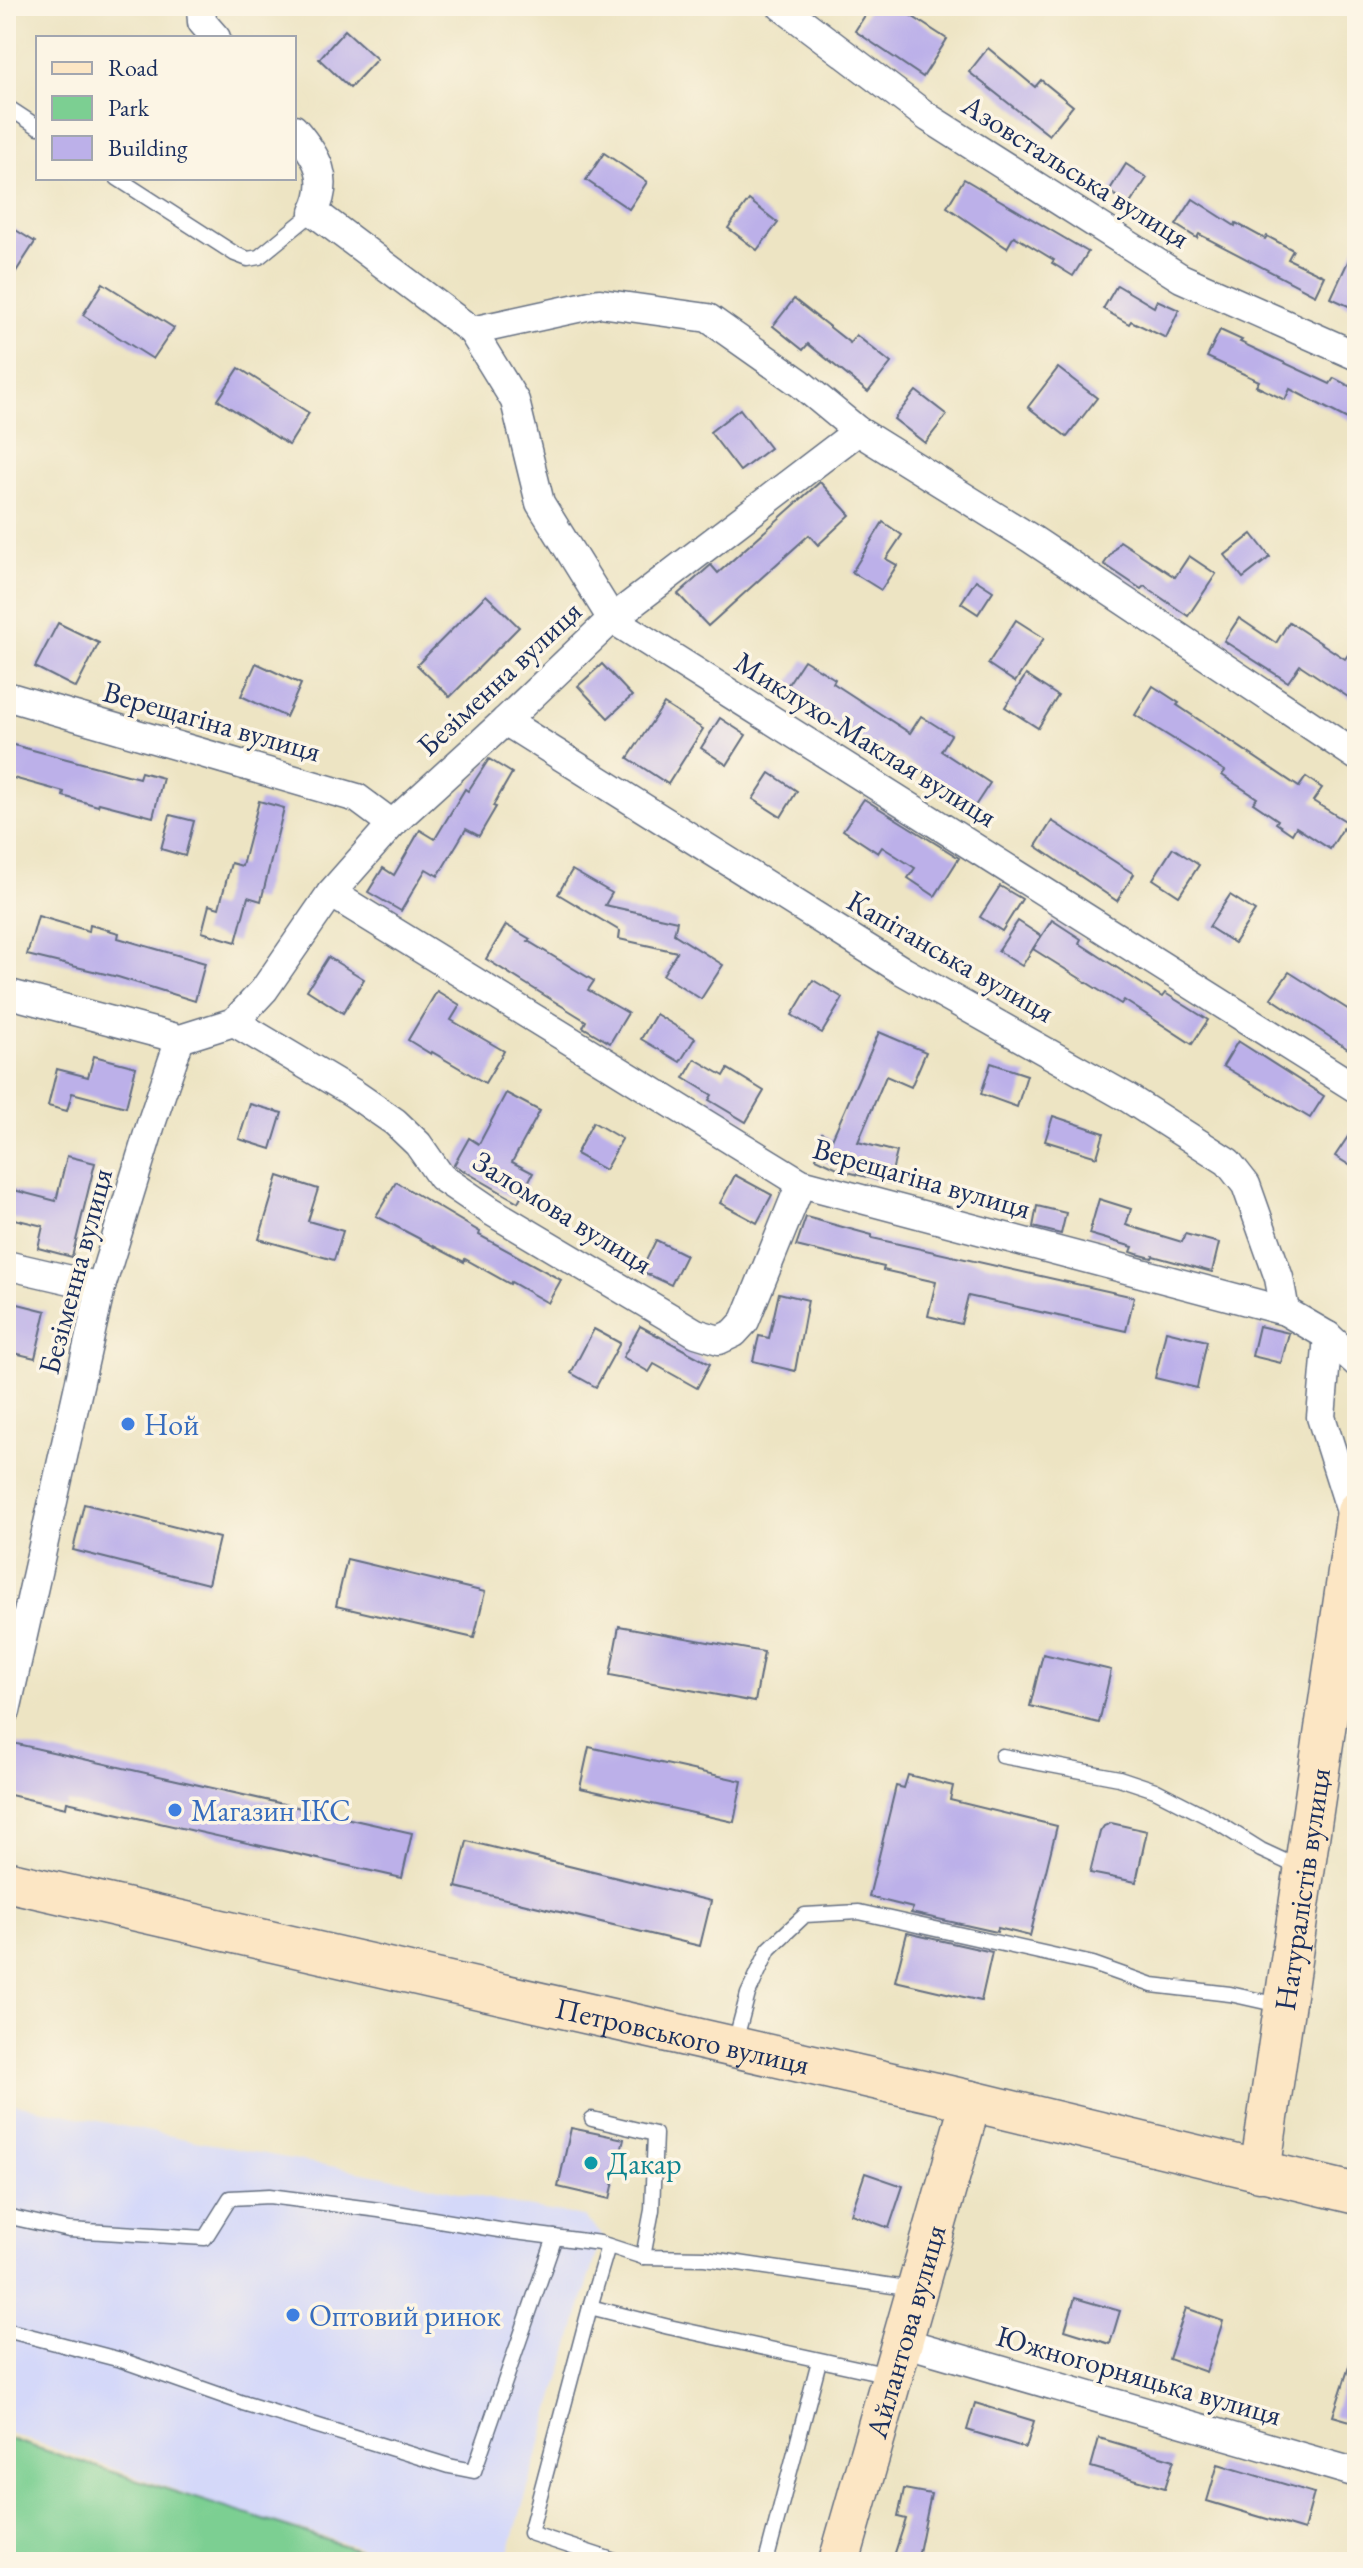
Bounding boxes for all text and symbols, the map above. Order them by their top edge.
legend [36,36,296,180]
text: Road [108,52,159,83]
street label: Азовстальська вулиця [954,85,1197,257]
text: Park [108,92,150,123]
text: Building [108,132,188,163]
street label: Безіменна вулиця [408,592,590,764]
street label: Миклухо-Маклая вулиця [727,642,1005,836]
street label: Верещагіна вулиця [99,671,325,771]
street label: Капітанська вулиця [840,881,1062,1031]
street label: Верещагіна вулиця [809,1128,1035,1228]
street label: Заломова вулиця [466,1141,660,1283]
street label: Безіменна вулиця [29,1164,121,1378]
place label: Ной [144,1405,199,1444]
marker: Ной [119,1415,137,1433]
street label: Натуралістів вулиця [1264,1765,1339,2013]
place label: Магазин ІКС [191,1791,351,1830]
marker: Магазин ІКС [166,1801,184,1819]
street label: Петровського вулиця [552,1987,813,2083]
place label: Дакар [607,2144,682,2183]
marker: Дакар [582,2154,600,2172]
street label: Айлантова вулиця [856,2220,954,2444]
place label: Оптовий ринок [309,2296,501,2335]
marker: Оптовий ринок [284,2306,302,2324]
street label: Южногорняцька вулиця [992,2316,1286,2434]

